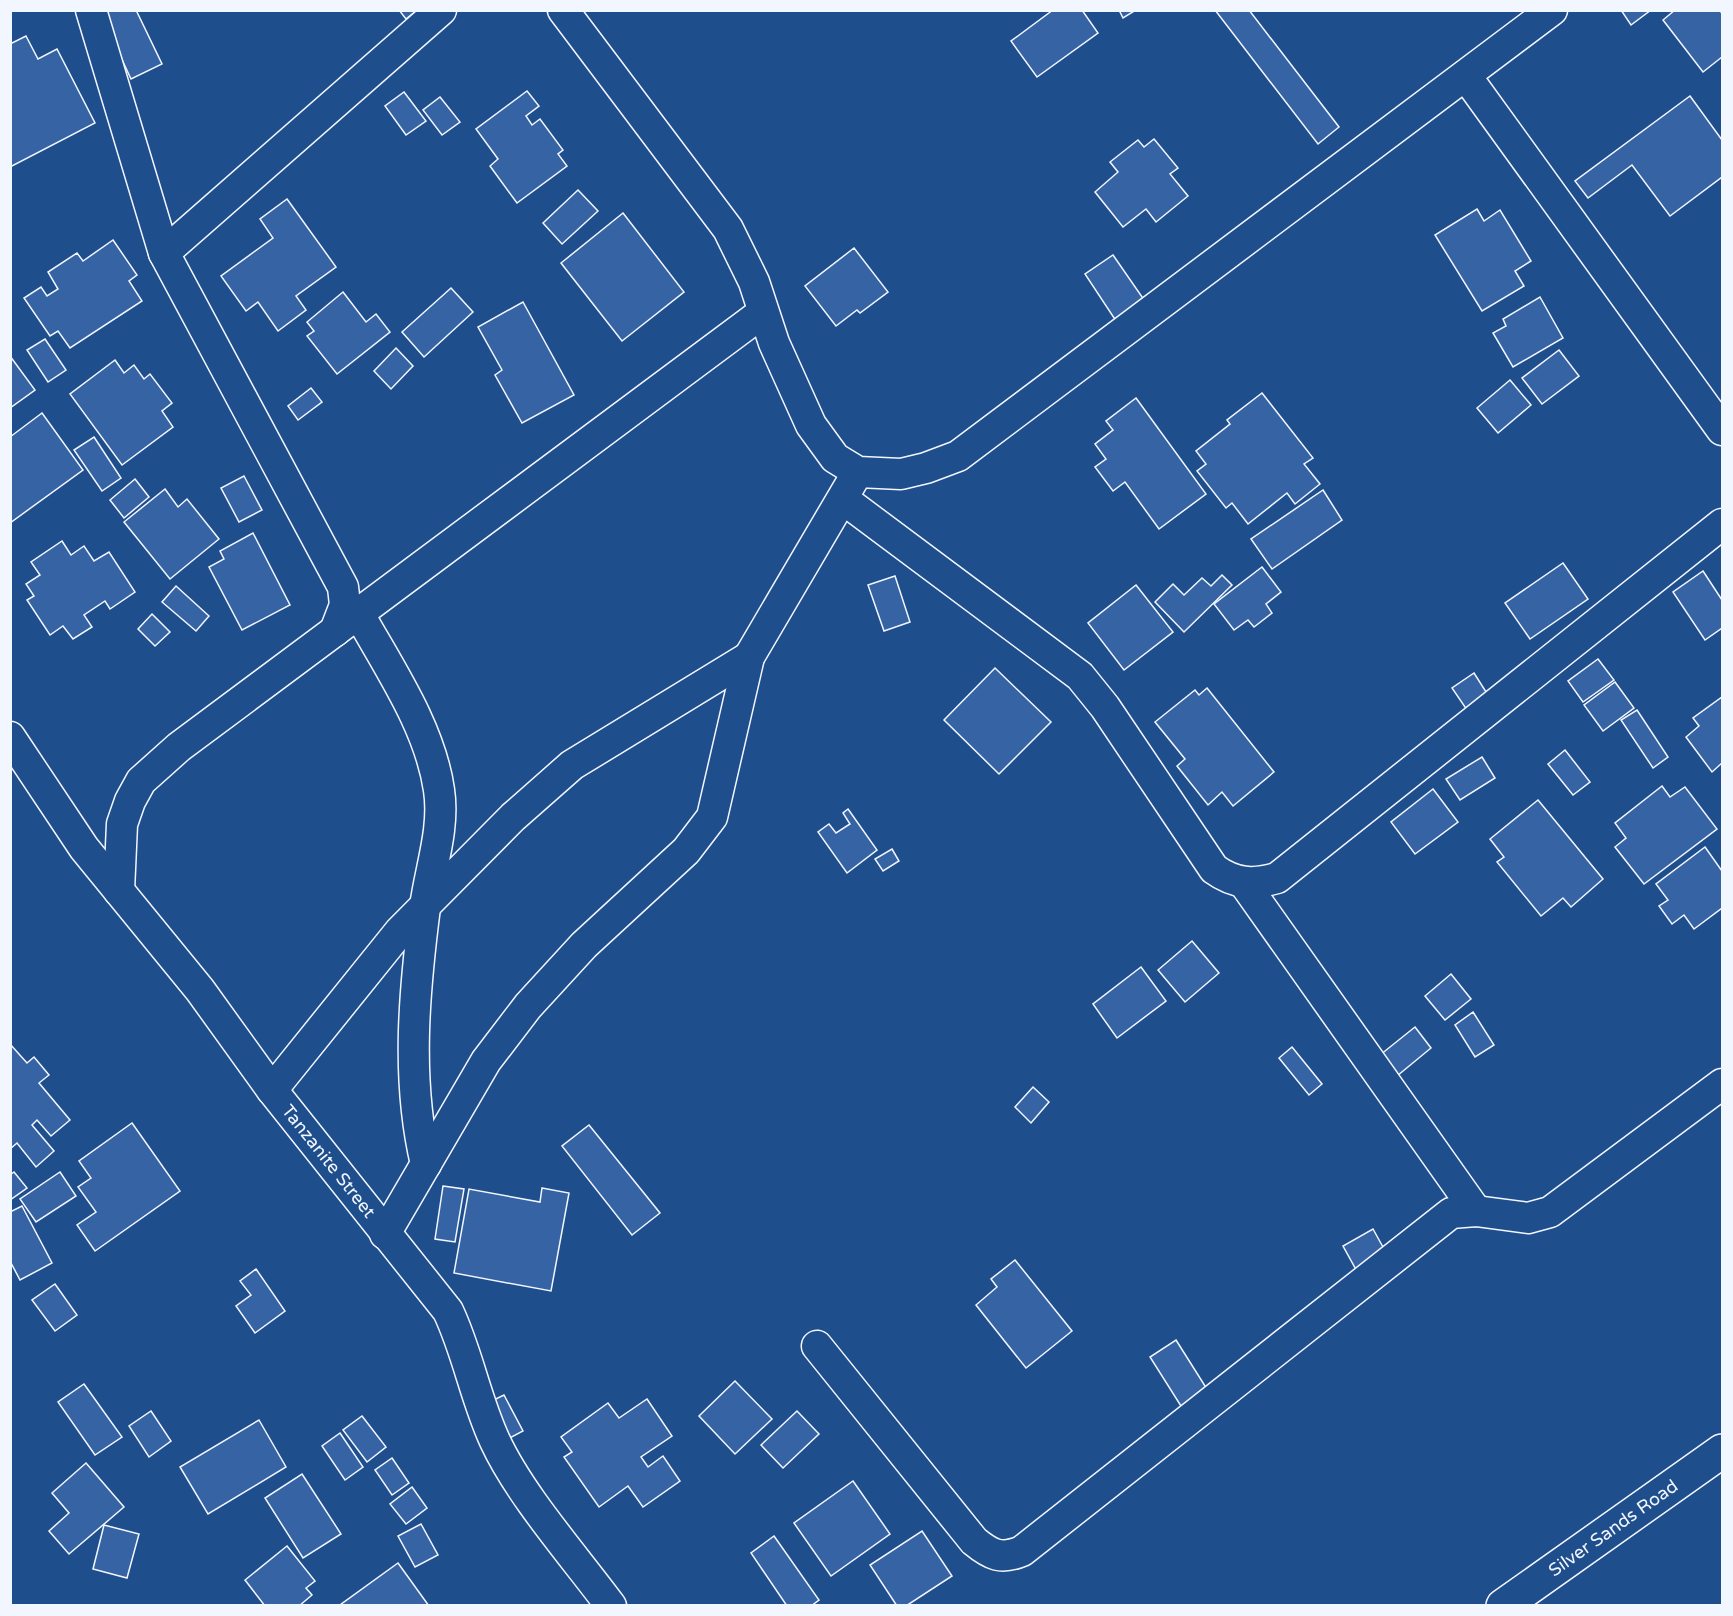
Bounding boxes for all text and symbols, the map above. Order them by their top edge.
street label: Tanzanite Street [277,1100,380,1222]
street label: Silver Sands Road [1544,1475,1682,1581]

